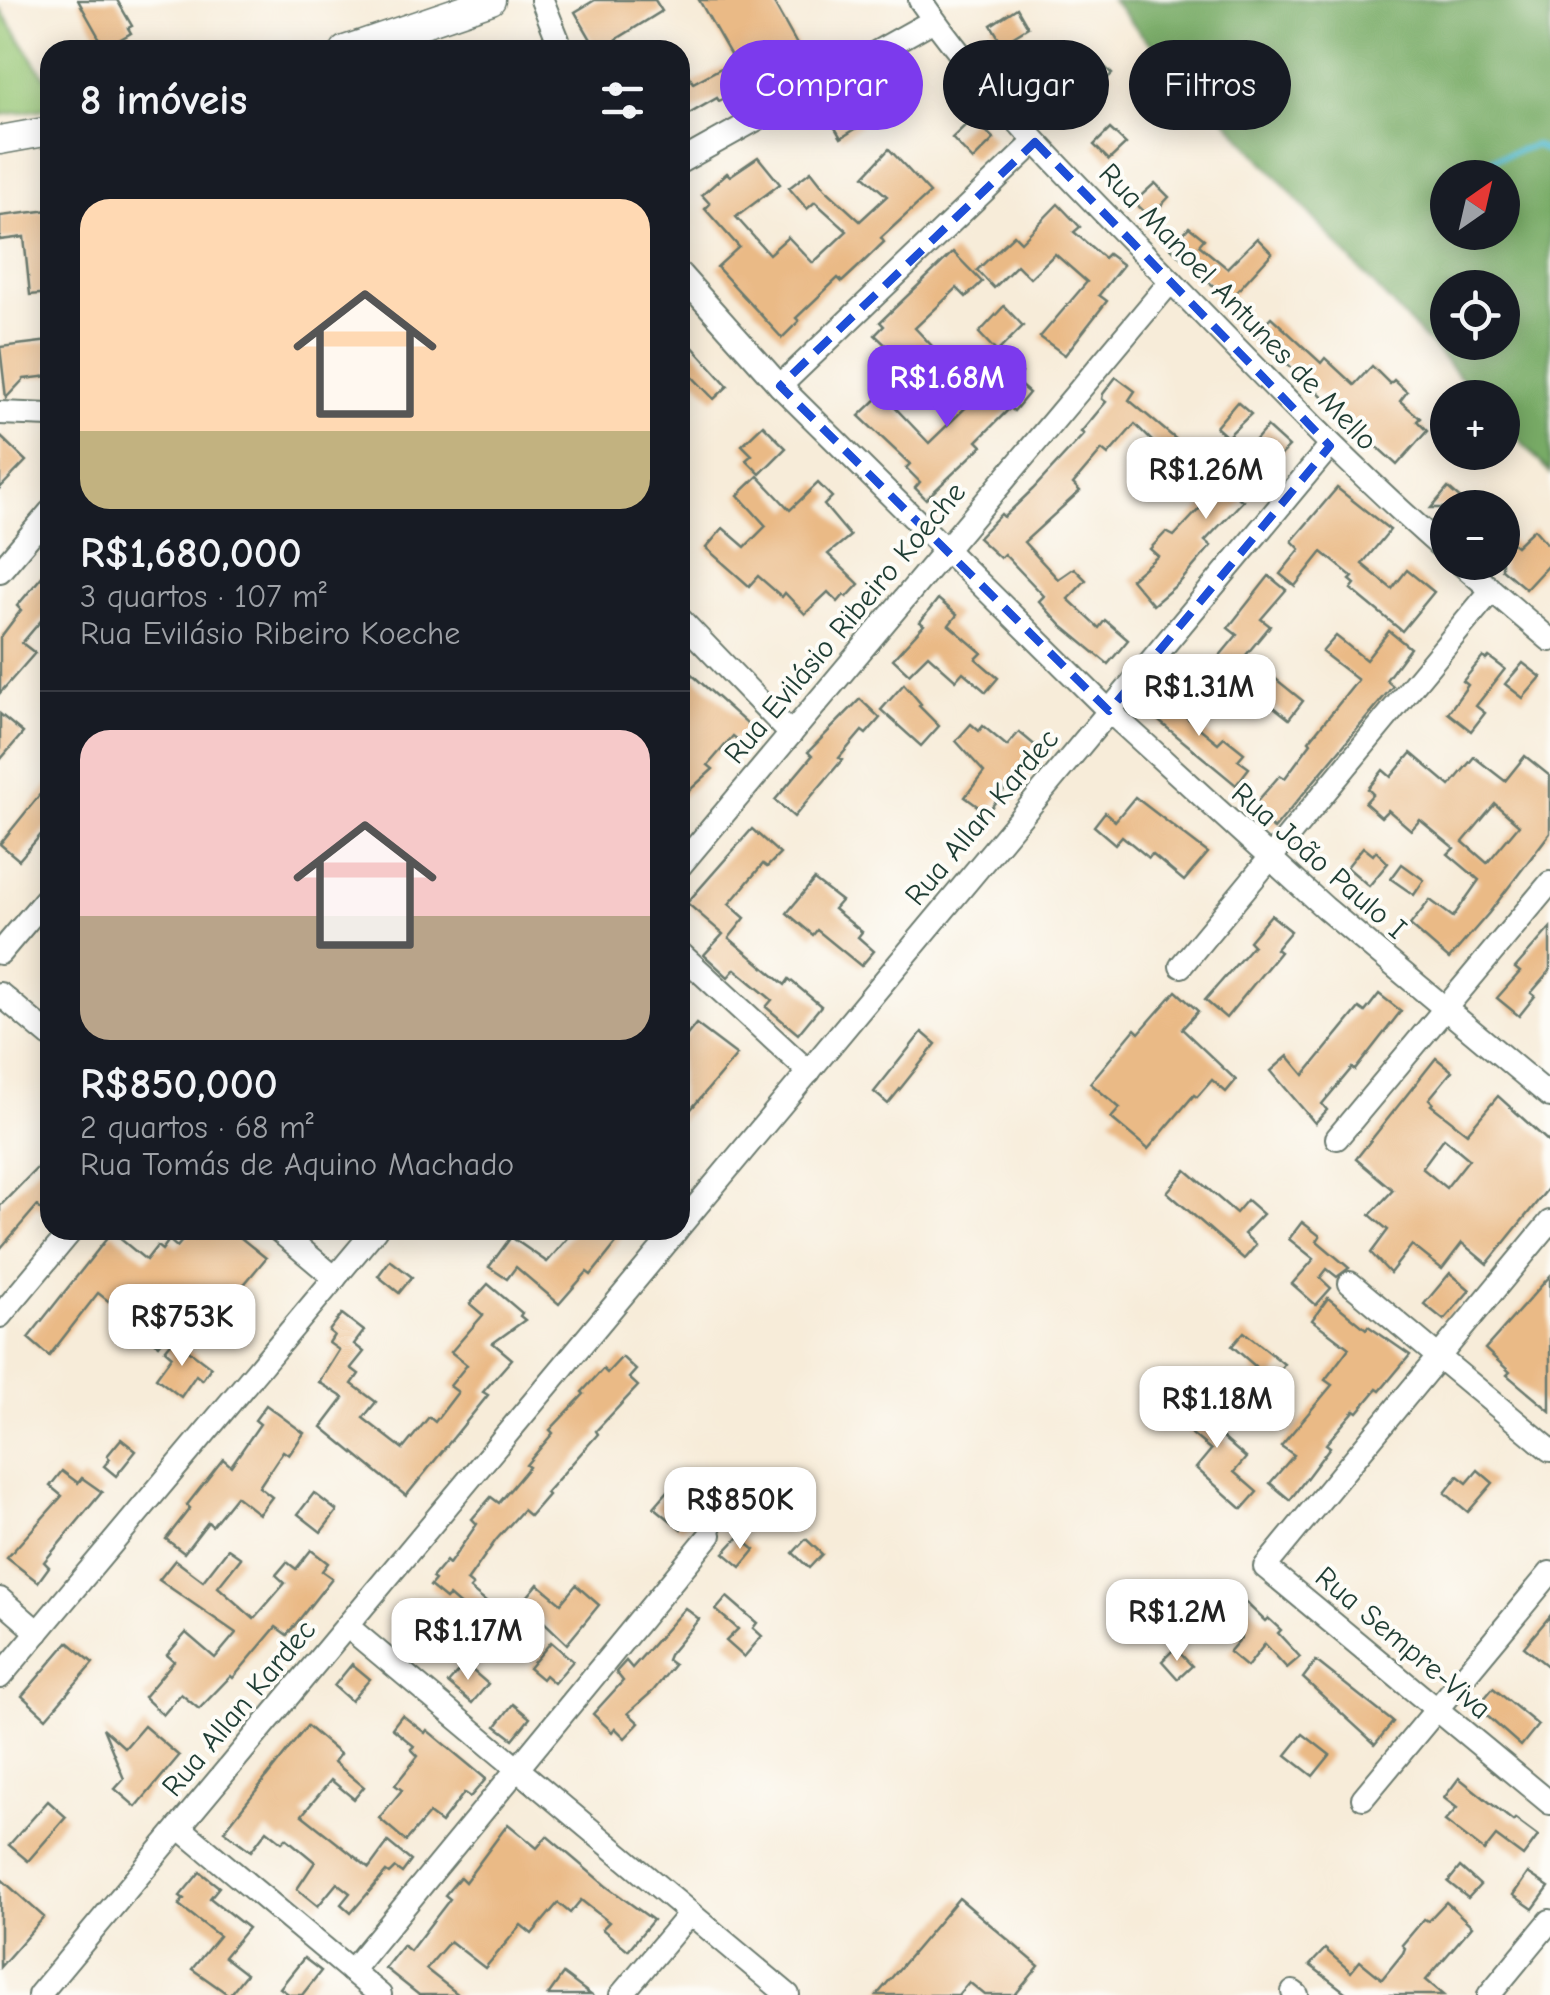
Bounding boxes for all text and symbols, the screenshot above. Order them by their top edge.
chip: Comprar [720,40,923,130]
chip: Alugar [943,40,1109,130]
chip: Filtros [1129,40,1291,130]
icon: filters [595,73,650,128]
text: 8 imóveis [80,76,247,125]
street label: Rua Manoel Antunes de Mello [1091,156,1385,458]
north arrow [1430,160,1520,250]
map controls [1430,160,1520,580]
icon: home [275,264,455,444]
button: locate [1430,270,1520,360]
pin: R$1.68M [855,345,1039,430]
text: R$1.68M [889,359,1005,396]
button: + [1430,380,1520,470]
pin: R$1.26M [1114,437,1298,522]
text: R$1.26M [1149,451,1263,488]
street label: Rua Evilásio Ribeiro Koeche [717,475,973,771]
button: − [1430,490,1520,580]
text: R$1,680,000 [80,529,302,578]
text: 3 quartos · 107 m² [80,578,327,615]
text: Rua Evilásio Ribeiro Koeche [80,615,460,652]
pin: R$1.31M [1107,654,1291,739]
text: R$1.31M [1144,668,1254,705]
street label: Rua Allan Kardec [898,721,1066,913]
street label: Rua João Paulo I [1224,776,1414,946]
icon: home [275,795,455,975]
text: R$850,000 [80,1060,278,1109]
text: 2 quartos · 68 m² [80,1109,314,1146]
text: Rua Tomás de Aquino Machado [80,1146,514,1183]
pin: R$753K [101,1284,263,1369]
text: R$753K [130,1298,234,1335]
pin: R$1.18M [1125,1366,1309,1451]
text: R$1.18M [1161,1380,1273,1417]
pin: R$850K [659,1467,821,1552]
text: R$850K [686,1481,794,1518]
street label: Rua Sempre-Viva [1308,1559,1498,1727]
pin: R$1.2M [1096,1579,1258,1664]
text: R$1.2M [1128,1593,1226,1630]
pin: R$1.17M [376,1598,560,1683]
street label: Rua Allan Kardec [155,1612,323,1804]
text: R$1.17M [413,1612,523,1649]

